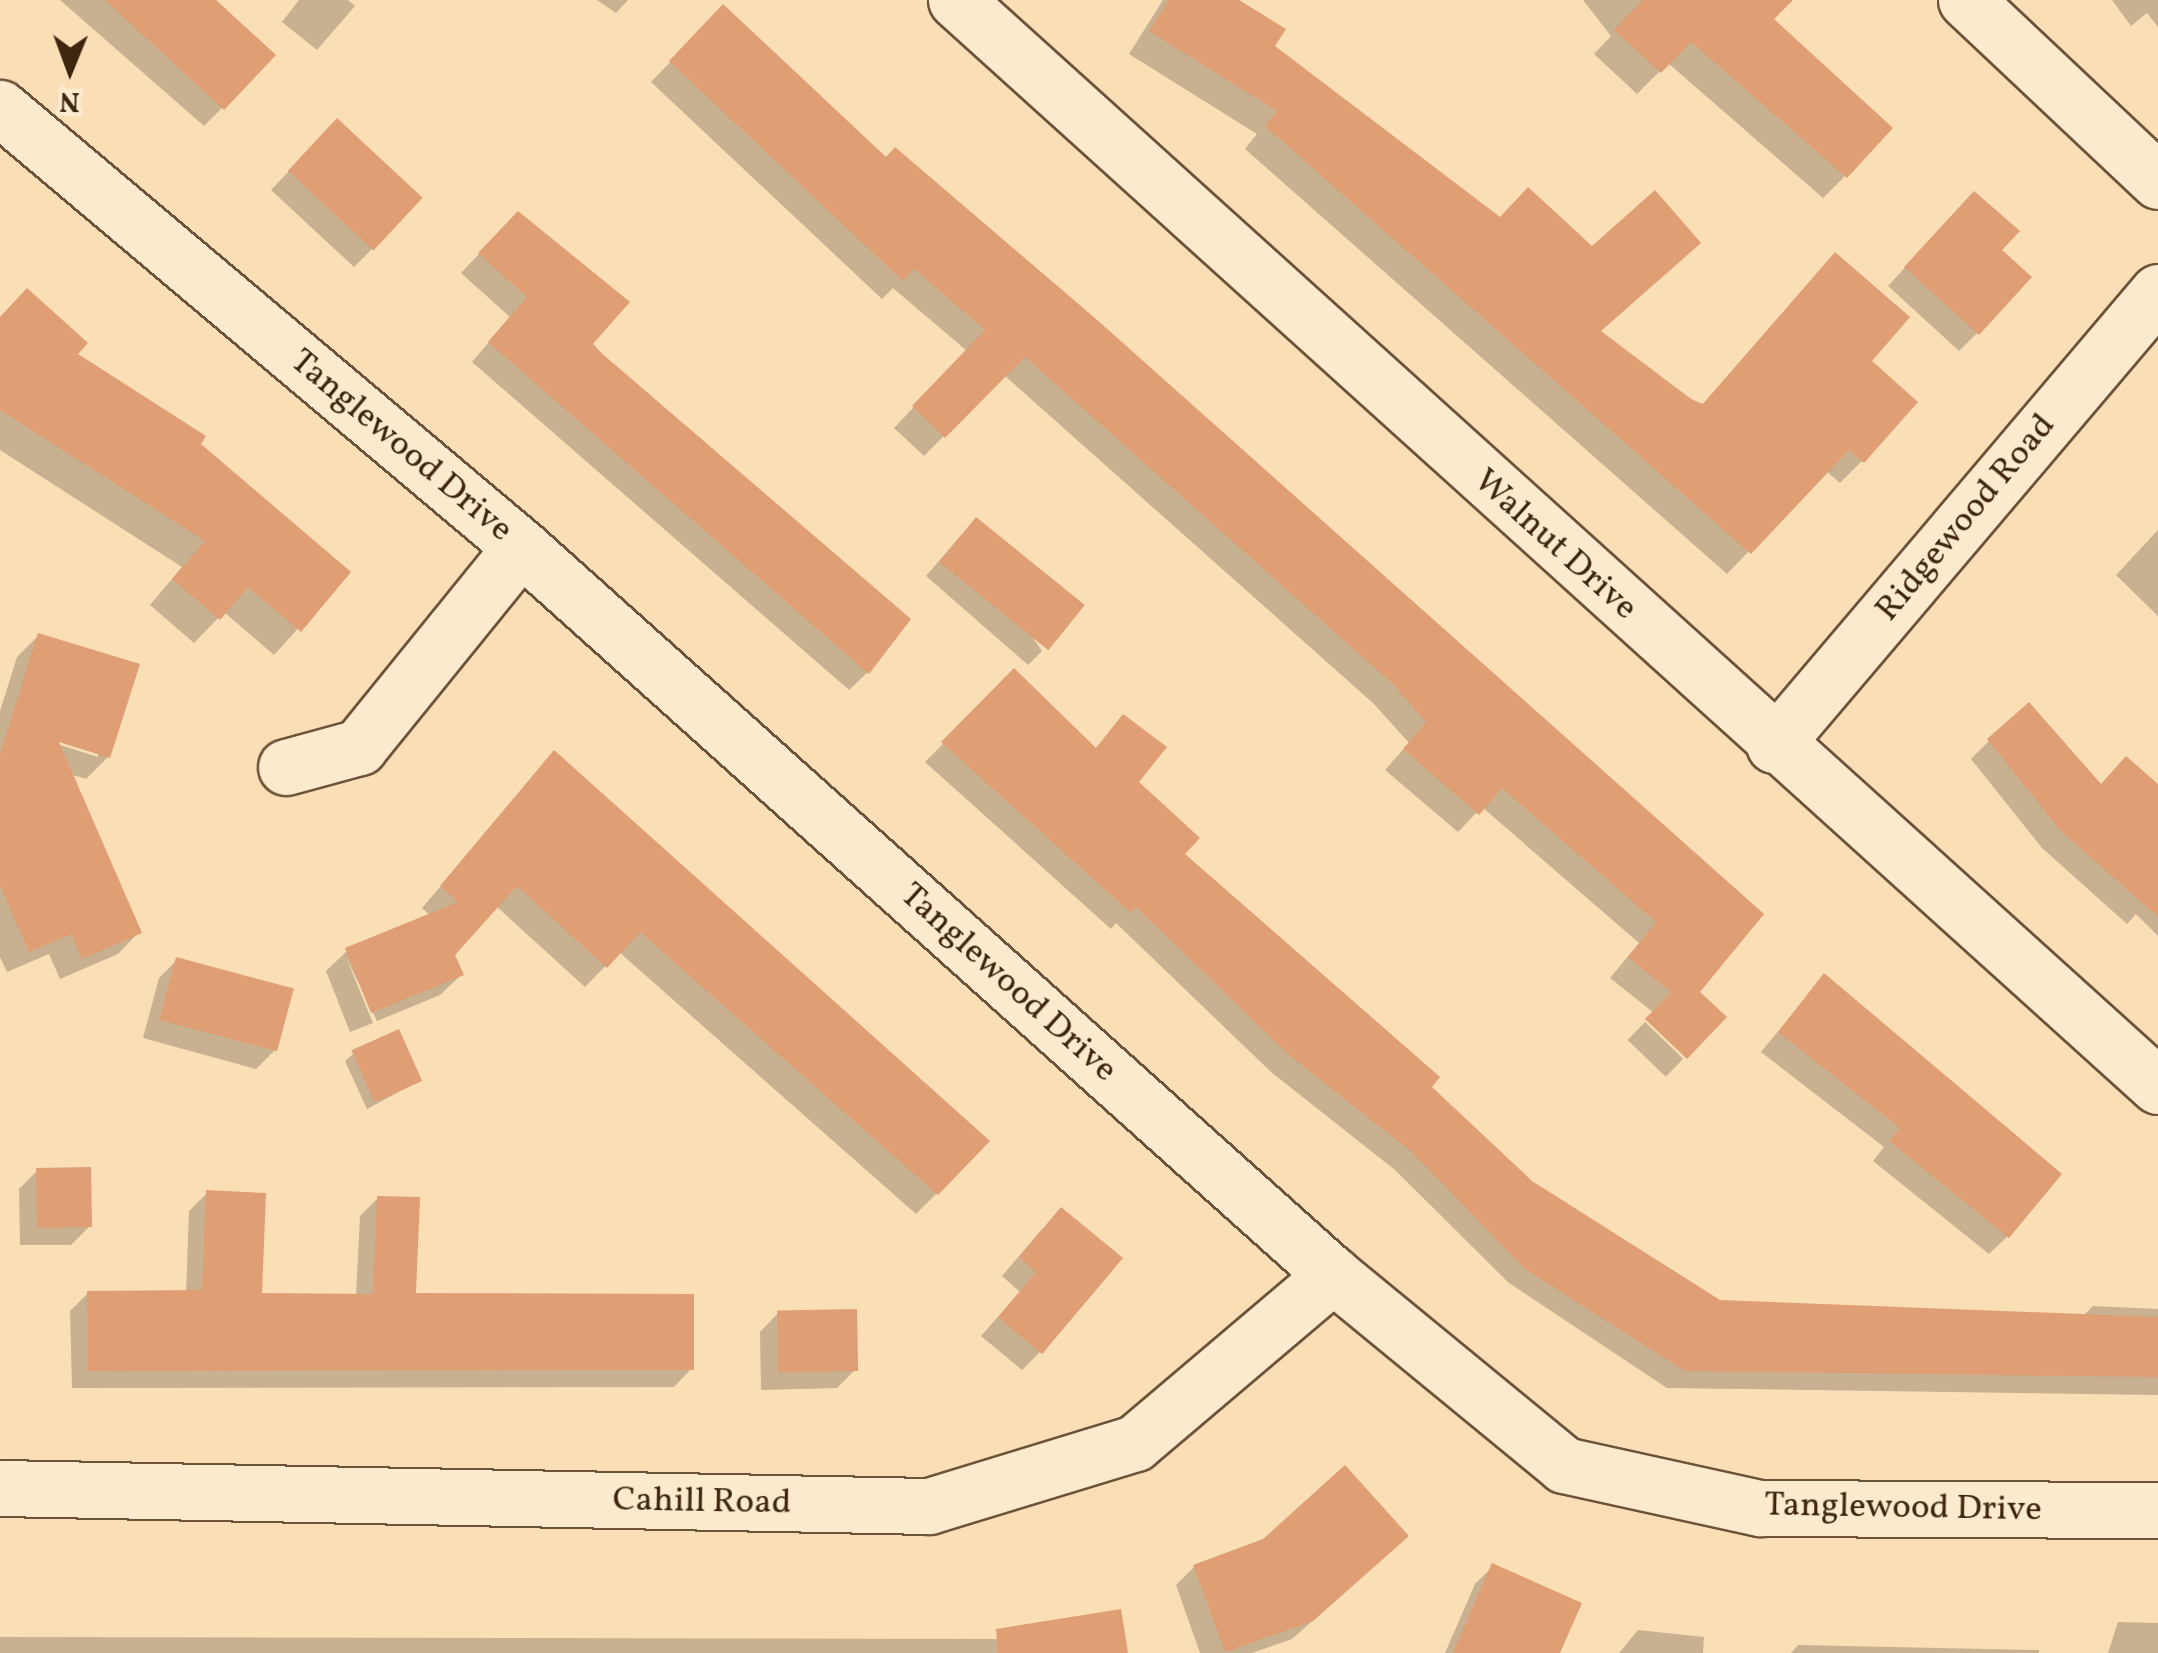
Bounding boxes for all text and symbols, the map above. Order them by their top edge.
north arrow [20,20,120,120]
text: N [59,81,80,120]
street label: Tanglewood Drive [281,341,521,551]
street label: Ridgewood Road [1867,406,2065,630]
street label: Walnut Drive [1464,460,1646,630]
street label: Tanglewood Drive [891,875,1125,1091]
street label: Cahill Road [612,1479,792,1525]
street label: Tanglewood Drive [1764,1485,2042,1531]

